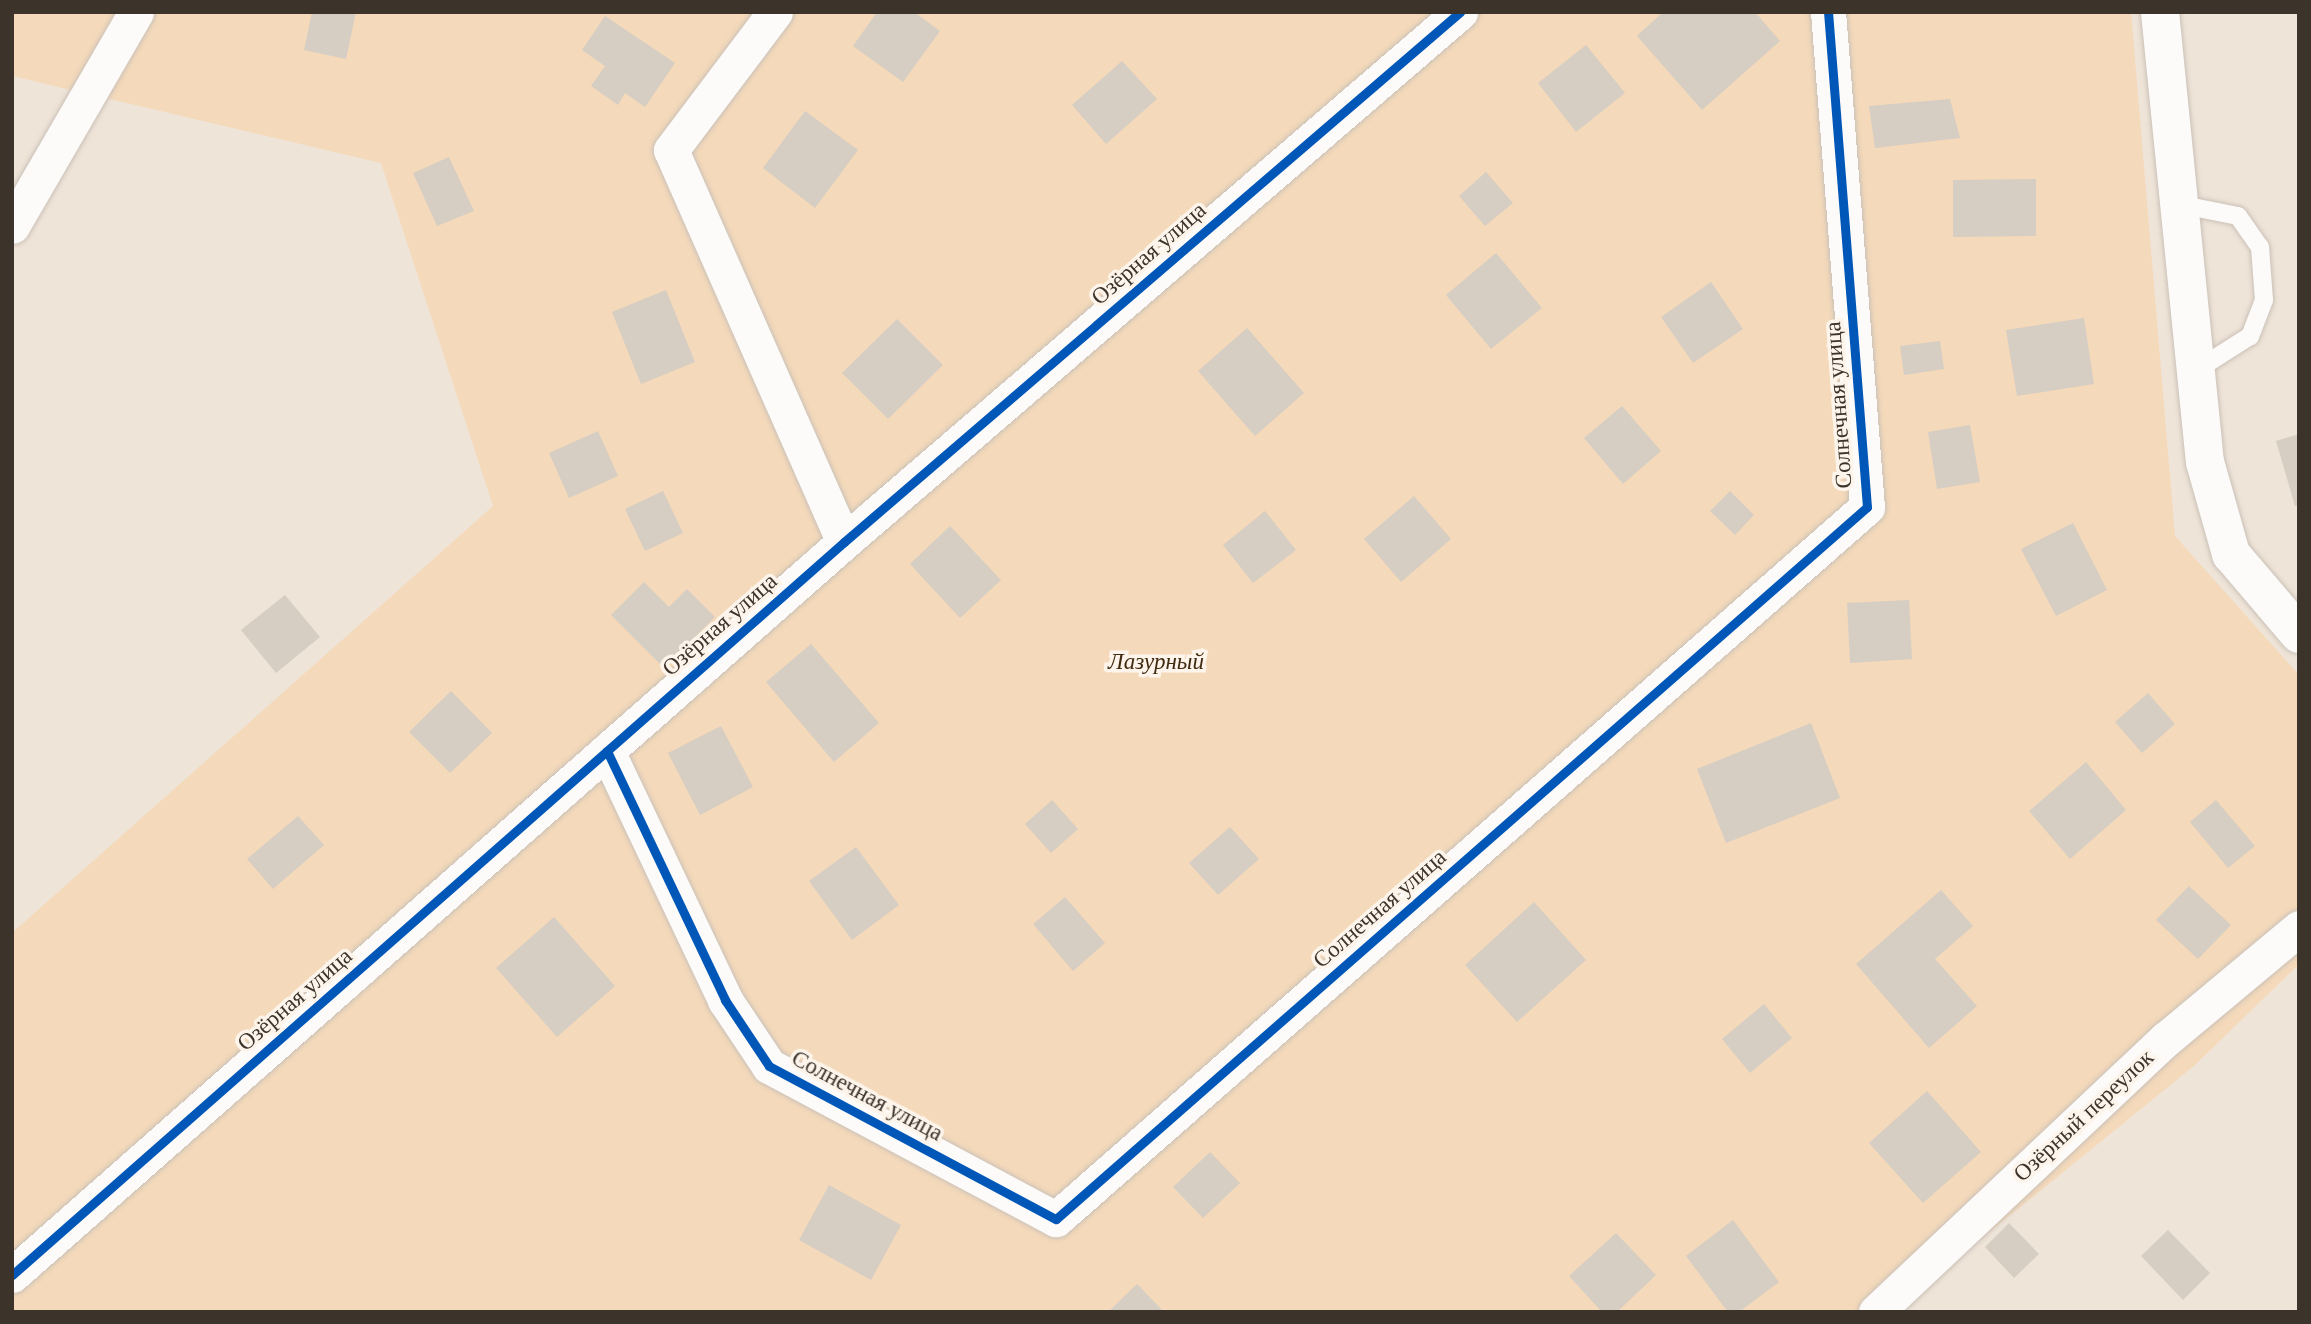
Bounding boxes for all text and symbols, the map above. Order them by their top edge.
street label: Озёрная улица [1086,197,1212,311]
street label: Солнечная улица [1819,321,1859,489]
street label: Озёрная улица [657,568,783,682]
park label: Лазурный [1108,648,1204,676]
street label: Солнечная улица [1308,844,1452,974]
street label: Озёрная улица [232,943,358,1057]
street label: Озёрный переулок [2008,1044,2160,1188]
street label: Солнечная улица [787,1045,947,1147]

